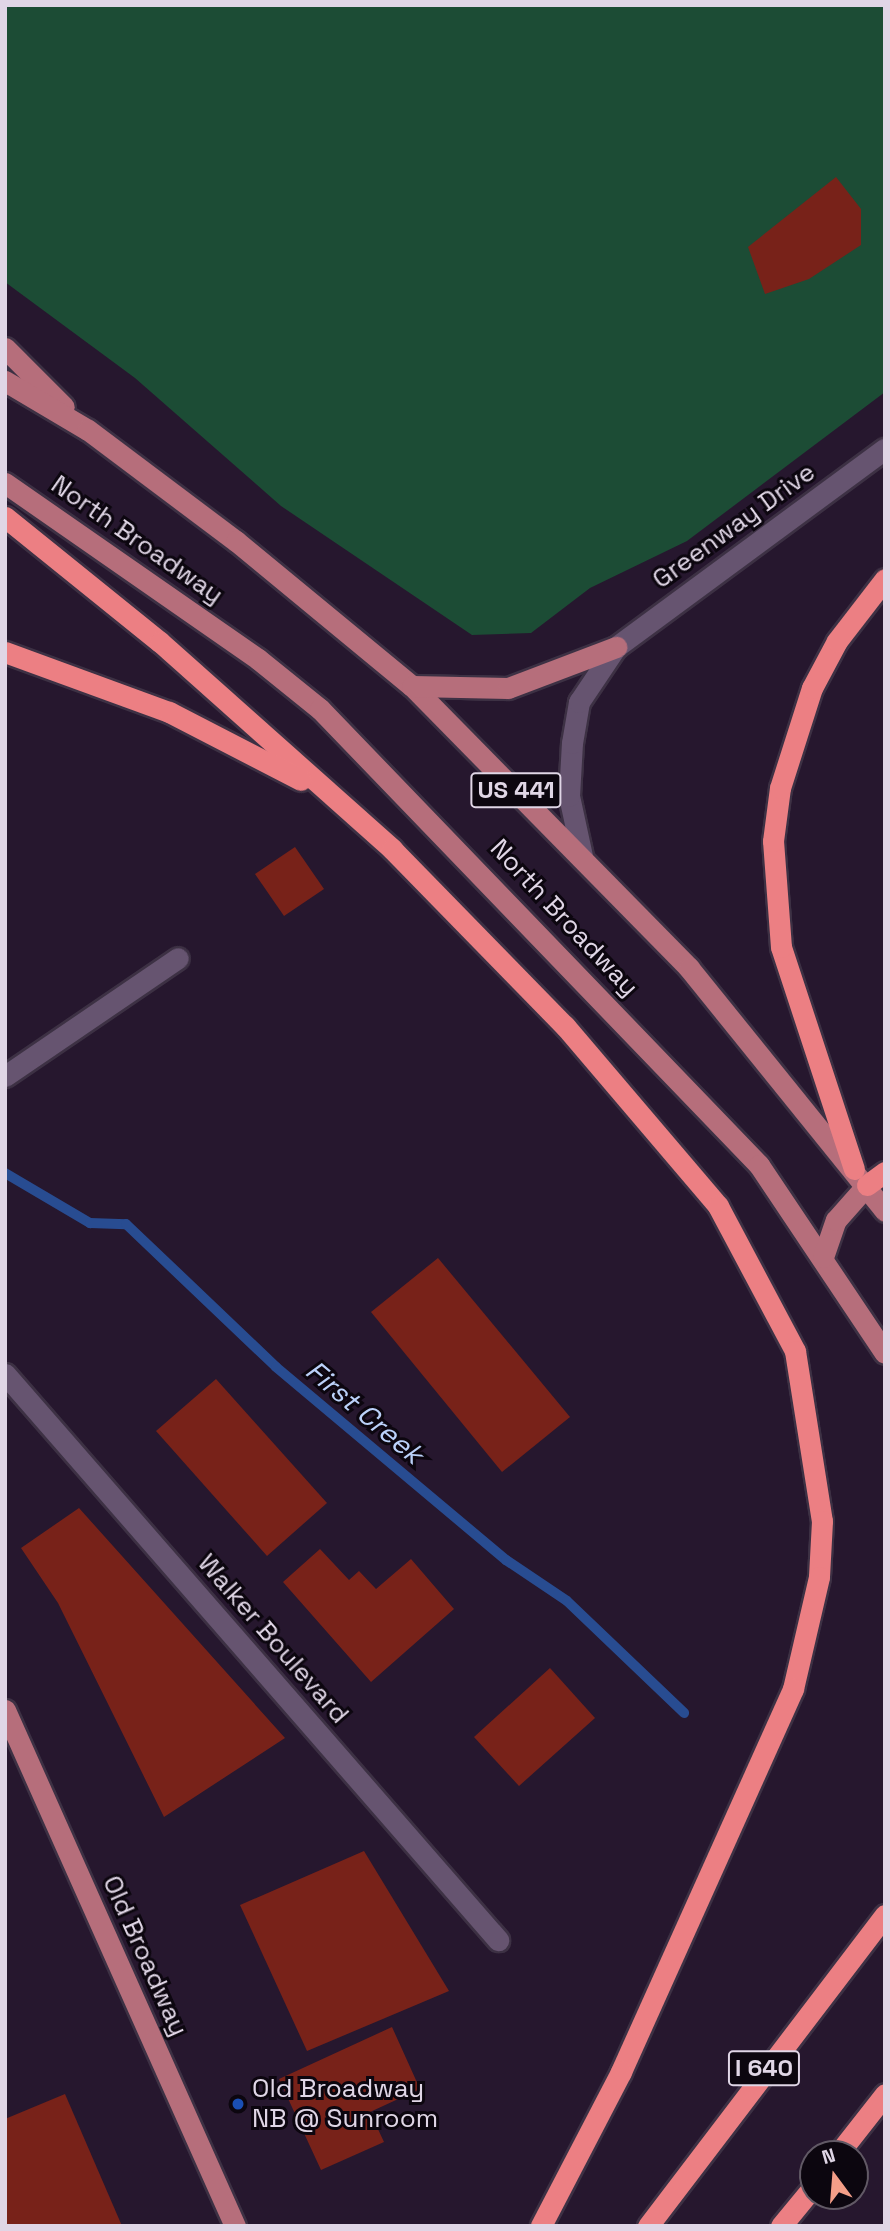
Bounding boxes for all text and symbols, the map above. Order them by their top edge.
street label: Greenway Drive [647,457,821,595]
street label: North Broadway [45,469,229,611]
road number: US 441 [469,770,563,810]
street label: North Broadway [483,833,645,1003]
water label: First Creek [299,1353,431,1471]
street label: Walker Boulevard [191,1548,355,1730]
street label: Old Broadway [96,1871,194,2041]
road number: I 640 [727,2048,801,2088]
place label: Old Broadway NB @ Sunroom [252,2073,438,2134]
marker: Old Broadway NB @ Sunroom [230,2096,246,2112]
north arrow [799,2140,869,2210]
text: N [819,2142,838,2170]

